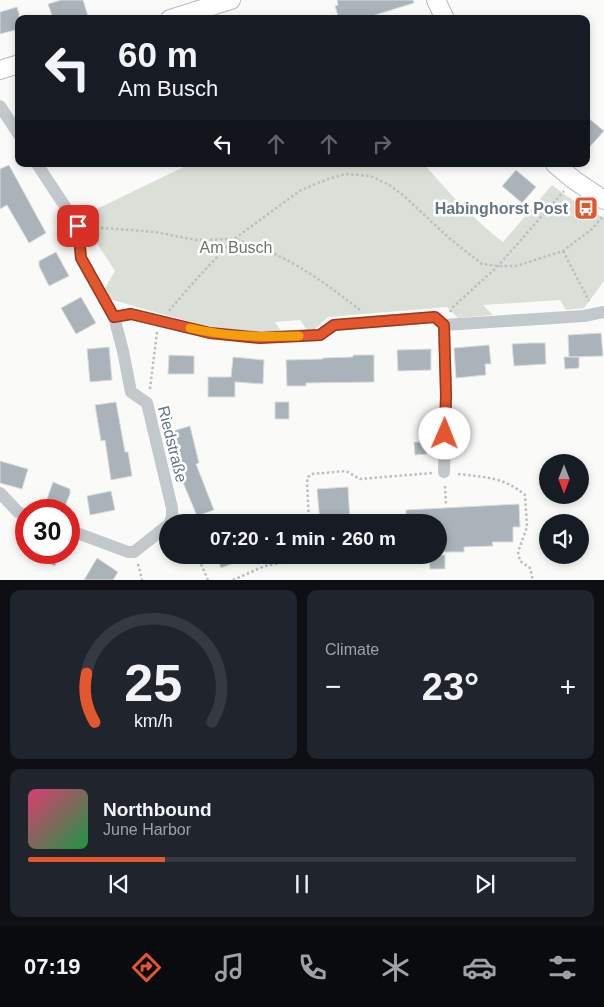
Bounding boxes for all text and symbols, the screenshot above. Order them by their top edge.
icon: left [35,35,100,100]
text: 60 m [118,35,198,74]
text: Am Busch [118,76,218,101]
icon: left [209,130,237,158]
icon: ahead [262,130,290,158]
icon: ahead [315,130,343,158]
icon: right [368,130,396,158]
bus stop icon: Habinghorst Post [573,195,599,221]
place label: Habinghorst Post [435,200,569,217]
pin [57,205,99,247]
icon: arrive [64,212,92,240]
park label: Am Busch [200,239,272,256]
street label: Riedstraße [155,404,190,484]
position arrow [418,407,470,459]
north arrow [539,454,589,504]
map controls [539,454,589,564]
speed limit sign: 30 [15,499,80,564]
button: sound [539,514,589,564]
text: 07:20 · 1 min · 260 m [210,528,396,549]
text: Climate [325,641,379,658]
text: 25 [125,654,182,712]
text: 23° [422,666,479,708]
text: − [325,671,341,702]
text: + [560,671,576,702]
text: km/h [134,711,173,731]
text: Northbound [103,799,212,820]
text: June Harbor [103,821,191,838]
icon: previous [105,870,133,898]
icon: pause [288,870,316,898]
icon: next [471,870,499,898]
icon: directions [129,950,164,985]
icon: music [212,950,247,985]
icon: phone [295,950,330,985]
icon: climate [378,950,413,985]
icon: car [462,950,497,985]
icon: filters [545,950,580,985]
text: 07:19 [24,954,80,979]

